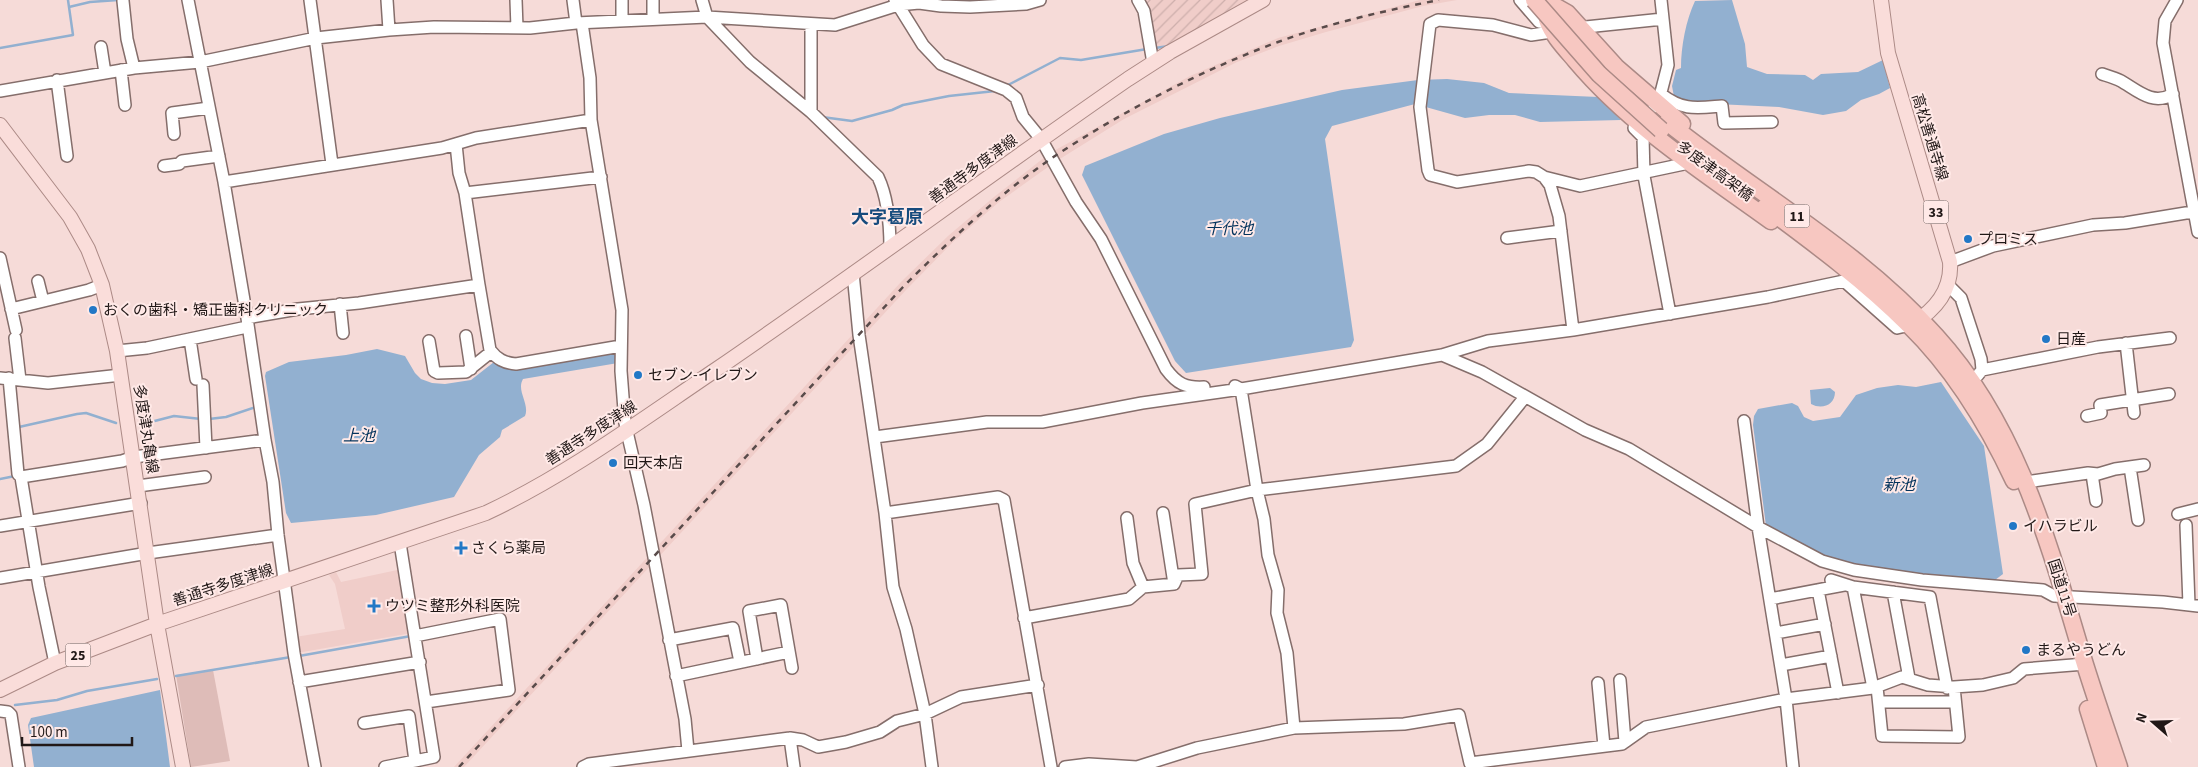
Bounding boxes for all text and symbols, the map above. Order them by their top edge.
street label: 高松善通寺線 [1906,91,1953,183]
street label: 善通寺多度津線 [925,130,1022,209]
street label: 多度津高架橋 [1672,136,1757,206]
road number: 33 [1924,200,1948,223]
district label: 大字葛原 [851,205,923,230]
road number: 11 [1784,205,1810,228]
water label: 千代池 [1205,218,1255,240]
place label: プロミス [1978,229,2038,250]
marker: プロミス [1962,233,1974,245]
place label: おくの歯科・矯正歯科クリニック [103,300,328,321]
marker: おくの歯科・矯正歯科クリニック [87,304,99,316]
place label: 日産 [2056,329,2086,350]
marker: 日産 [2040,333,2052,345]
place label: セブン-イレブン [648,365,758,386]
marker: セブン-イレブン [632,369,644,381]
street label: 多度津丸亀線 [128,383,163,475]
street label: 善通寺多度津線 [542,396,641,471]
water label: 上池 [343,425,377,447]
place label: 回天本店 [623,453,683,474]
marker: 回天本店 [607,457,619,469]
water label: 新池 [1883,474,1917,496]
place label: イハラビル [2023,516,2098,537]
marker: イハラビル [2007,520,2019,532]
place label: さくら薬局 [471,538,546,559]
marker: さくら薬局 [455,542,467,554]
street label: 国道11号 [2042,556,2081,620]
street label: 善通寺多度津線 [170,559,276,612]
place label: ウツミ整形外科医院 [385,596,520,617]
marker: ウツミ整形外科医院 [367,599,381,613]
place label: まるやうどん [2036,640,2126,661]
road number: 25 [66,644,90,666]
marker: まるやうどん [2020,644,2032,656]
north arrow [2128,697,2178,747]
text: N [2131,710,2153,726]
scale bar [22,714,132,746]
text: 100 m [30,722,68,743]

